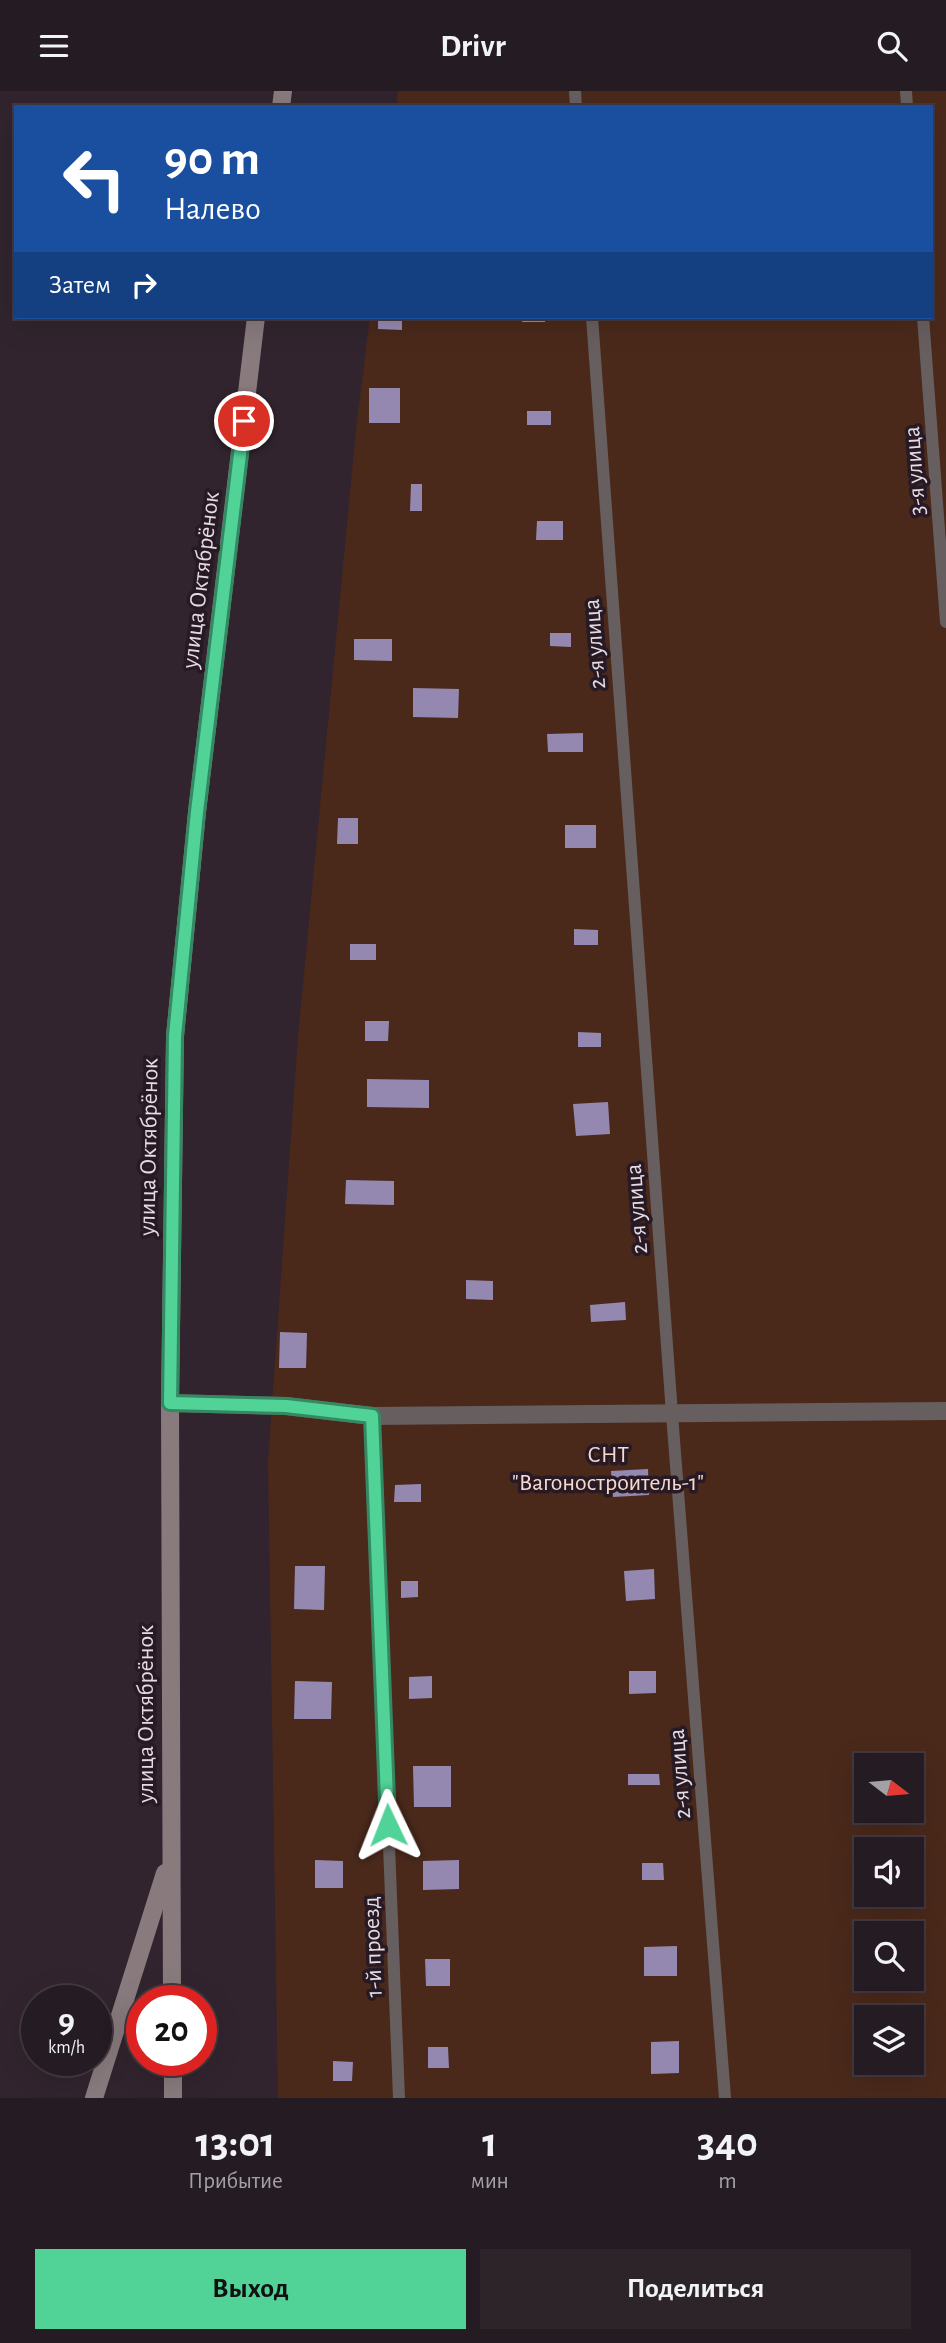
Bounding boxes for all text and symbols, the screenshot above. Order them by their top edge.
icon: menu [35,27,73,65]
icon: search [873,27,911,65]
text: Drivr [440,30,506,62]
icon: left [49,133,140,224]
text: 90 m [164,135,260,184]
text: Налево [164,193,261,225]
icon: right [125,266,163,304]
text: Затем [49,272,111,298]
pin [214,391,274,451]
icon: arrive [225,402,263,440]
street label: 3-я улица [900,426,930,516]
street label: улица Октябрёнок [178,490,224,671]
street label: 2-я улица [580,598,610,690]
street label: улица Октябрёнок [135,1058,163,1237]
street label: 2-я улица [622,1163,652,1255]
park label: СНТ "Вагоностроитель-1" [512,1443,704,1495]
street label: улица Октябрёнок [134,1625,158,1804]
street label: 2-я улица [665,1728,695,1820]
north arrow [854,1753,924,1823]
map controls [854,1753,924,2075]
position arrow [351,1788,425,1862]
button: sound [854,1837,924,1907]
street label: 1-й проезд [359,1896,387,1998]
button: search [854,1921,924,1991]
speed limit sign: 20 [126,1985,217,2076]
text: 9 [58,2004,75,2039]
button: layers [854,2005,924,2075]
text: km/h [48,2039,85,2057]
text: 13:01 [195,2122,275,2164]
text: 1 [482,2122,497,2164]
text: 340 [697,2122,758,2164]
text: Прибытие [188,2170,283,2193]
text: мин [471,2170,509,2193]
text: m [718,2170,737,2193]
button: Выход [35,2249,466,2329]
button: Поделиться [480,2249,911,2329]

